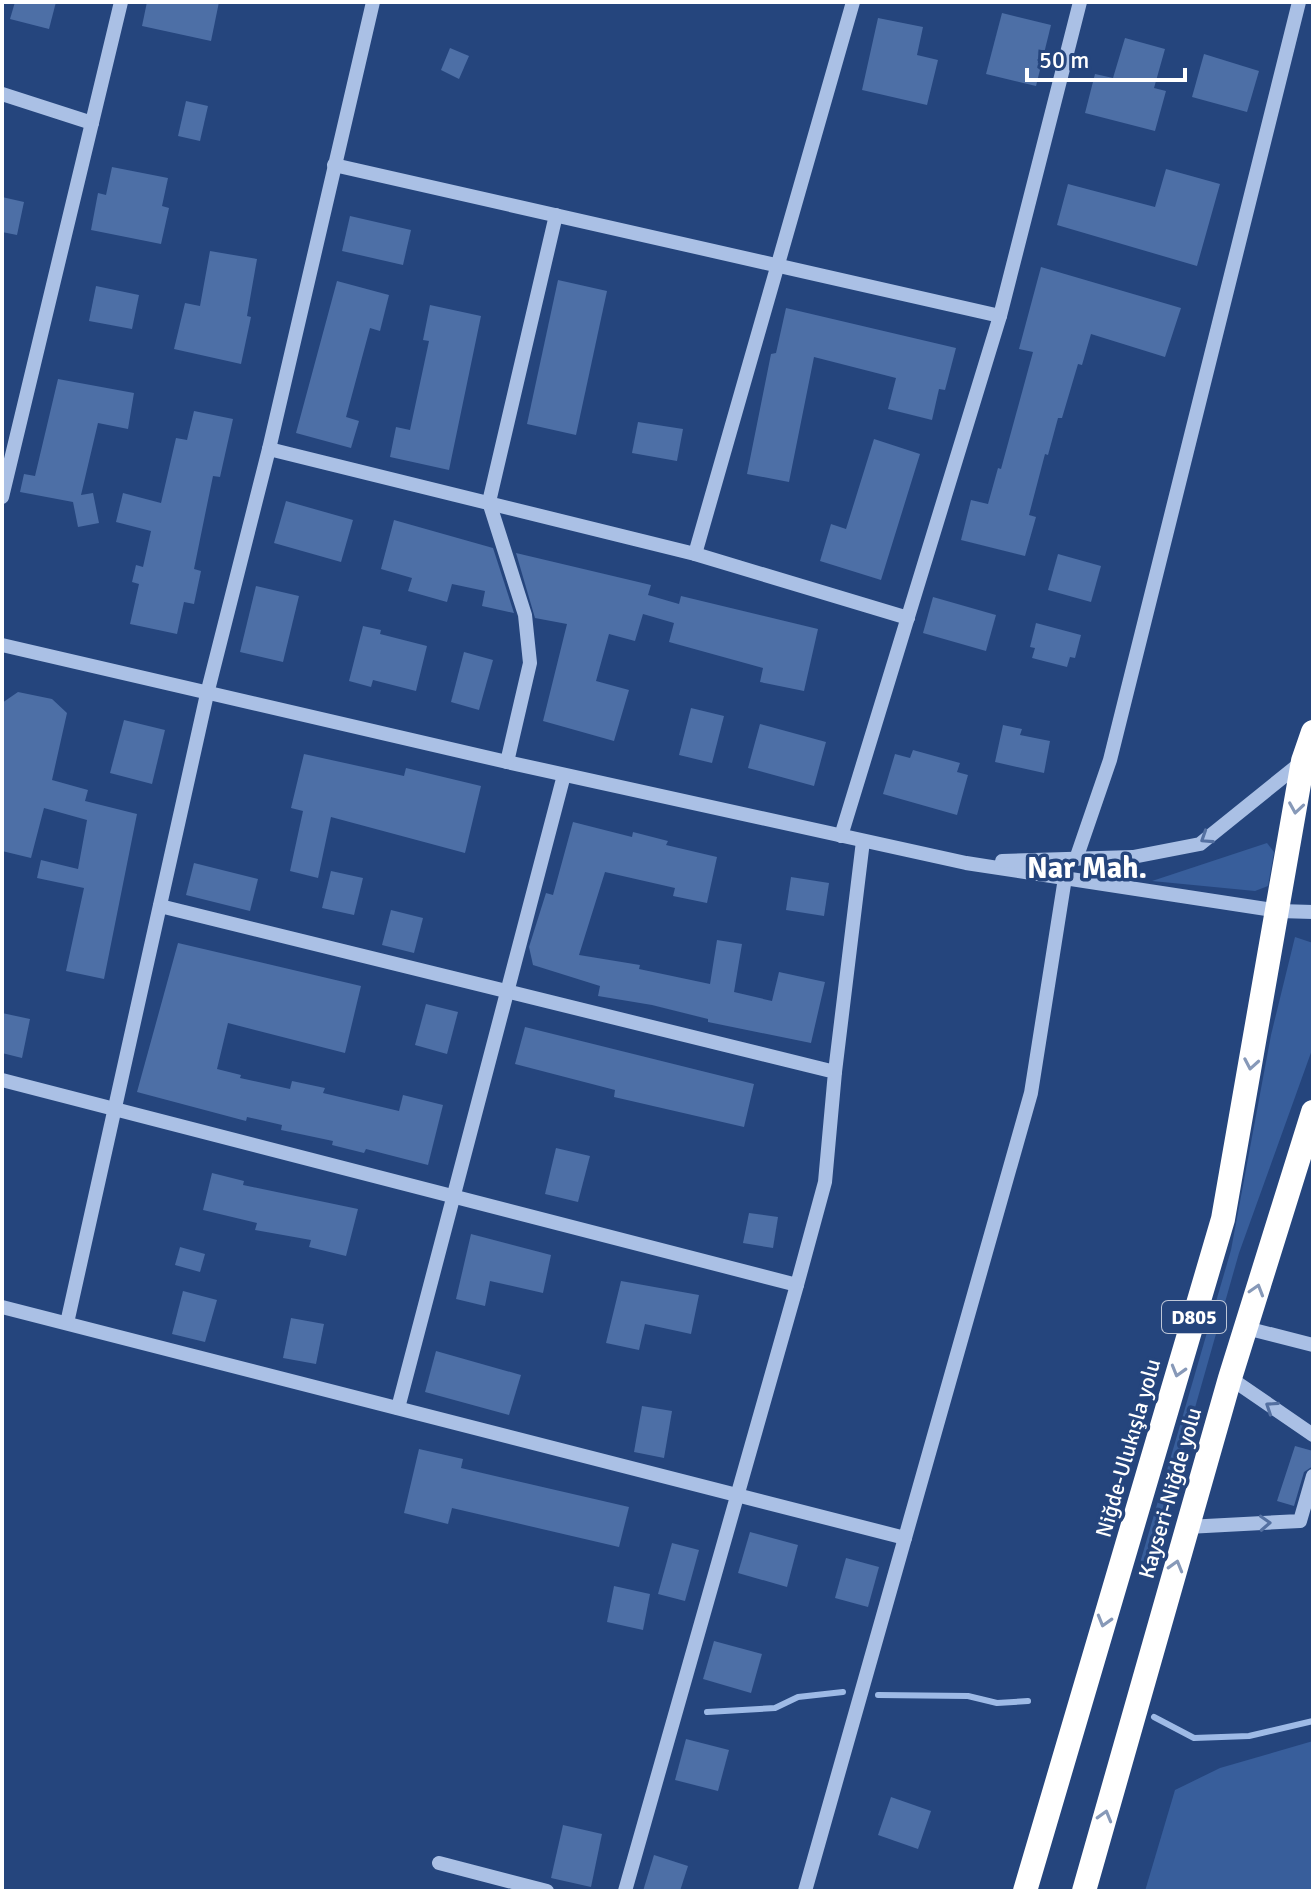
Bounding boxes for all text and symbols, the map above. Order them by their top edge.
scale bar [1027,32,1185,82]
text: 50 m [1039,45,1089,75]
one-way arrow [1288,801,1305,815]
one-way arrow [1200,828,1214,843]
district label: Nar Mah. [1027,850,1147,887]
one-way arrow [1244,1058,1261,1071]
one-way arrow [1248,1283,1264,1297]
road number: D805 [1162,1301,1226,1333]
street label: Niğde-Ulukışla yolu [1090,1356,1166,1540]
one-way arrow [1171,1364,1187,1378]
one-way arrow [1266,1402,1280,1417]
street label: Kayseri-Niğde yolu [1133,1404,1207,1582]
one-way arrow [1259,1515,1272,1532]
one-way arrow [1167,1559,1184,1573]
one-way arrow [1097,1613,1113,1627]
one-way arrow [1096,1810,1112,1823]

